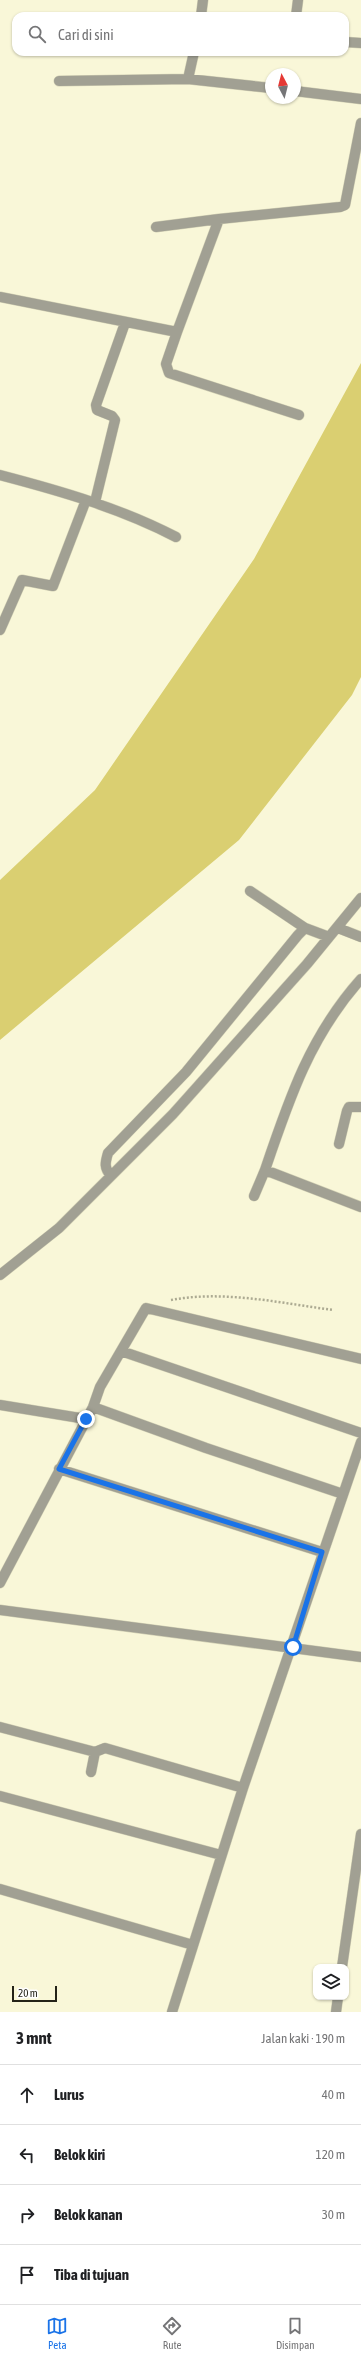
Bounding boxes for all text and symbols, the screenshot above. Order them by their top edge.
search box [12,12,349,56]
icon: search [26,23,48,45]
text: Cari di sini [58,26,114,43]
north arrow [265,68,301,104]
route end [77,1410,95,1428]
route start [284,1638,302,1656]
map controls [313,1964,349,2000]
button: layers [313,1964,349,2000]
scale bar [12,1984,57,2003]
text: 20 m [18,1987,38,1999]
text: 3 mnt [16,2028,52,2048]
text: Jalan kaki · 190 m [261,2031,345,2046]
icon: ahead [16,2084,38,2106]
text: Lurus [54,2086,84,2103]
text: 40 m [322,2087,345,2102]
icon: left [16,2144,38,2166]
text: Belok kiri [54,2146,105,2163]
text: 120 m [316,2147,345,2162]
icon: right [16,2204,38,2226]
text: Belok kanan [54,2206,123,2223]
text: 30 m [322,2207,345,2222]
icon: arrive [16,2264,38,2286]
text: Tiba di tujuan [54,2266,129,2283]
tab: Peta [46,2315,68,2351]
tab: Rute [161,2315,183,2351]
tab: Disimpan [276,2315,315,2351]

